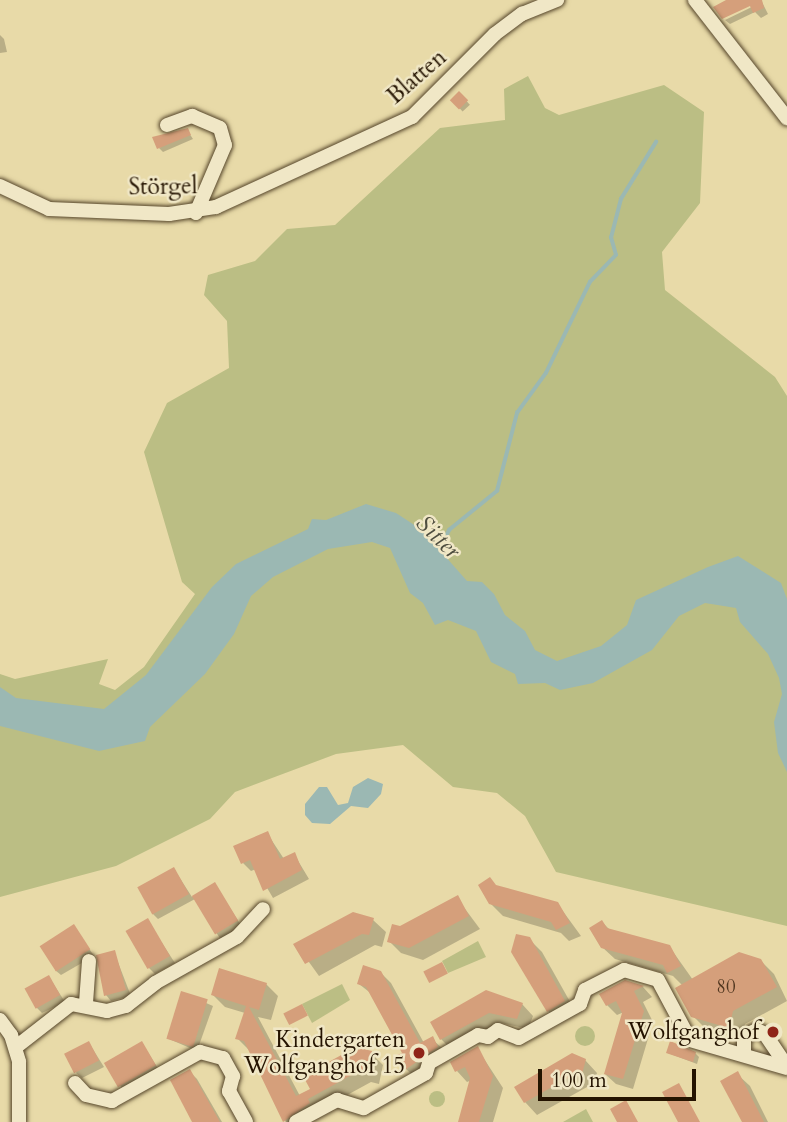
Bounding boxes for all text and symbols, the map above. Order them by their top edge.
street label: Blatten [382,44,452,110]
street label: Störgel [128,173,198,201]
water label: Sitter [410,509,466,565]
house number: 80 [716,977,736,999]
place label: Wolfganghof [627,1018,759,1046]
marker: Wolfganghof [765,1024,781,1040]
place label: Kindergarten Wolfganghof 15 [244,1026,405,1080]
marker: Kindergarten Wolfganghof 15 [411,1045,427,1061]
scale bar [542,1056,700,1100]
text: 100 m [551,1066,607,1095]

